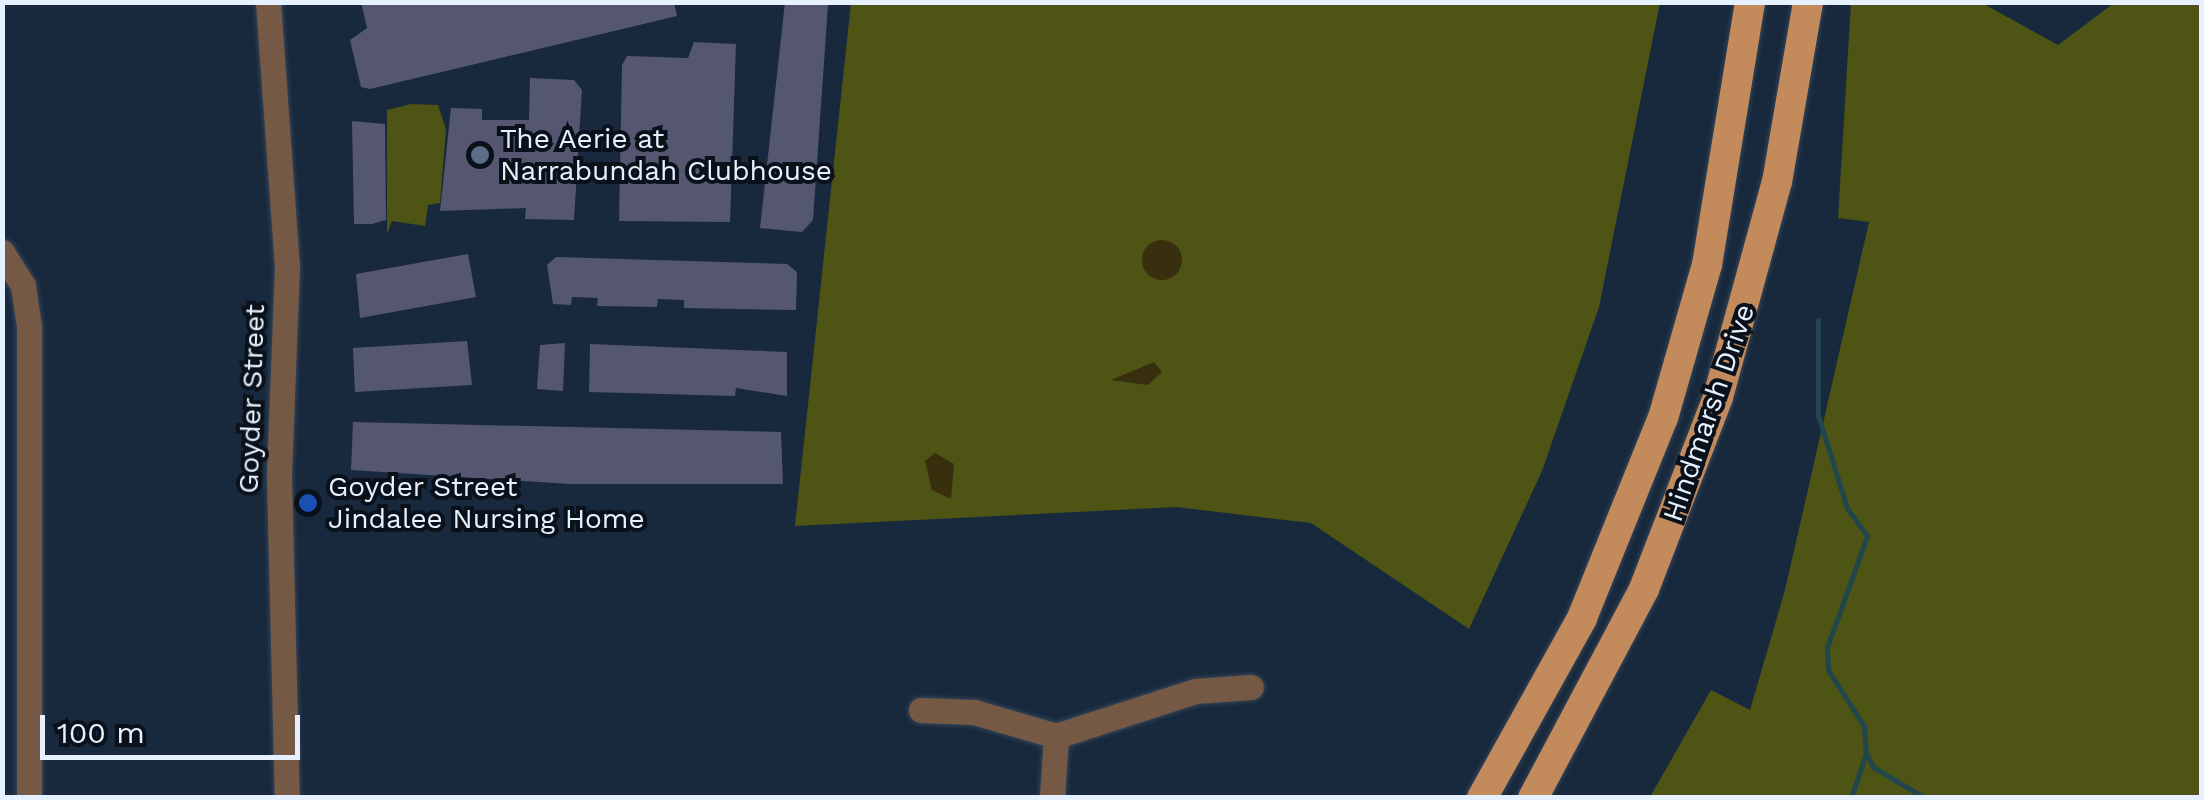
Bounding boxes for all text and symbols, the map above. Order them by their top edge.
place label: The Aerie at Narrabundah Clubhouse [500,122,832,188]
marker: The Aerie at Narrabundah Clubhouse [469,144,491,166]
street label: Hindmarsh Drive [1656,300,1762,526]
street label: Goyder Street [232,303,272,495]
place label: Goyder Street Jindalee Nursing Home [328,470,645,536]
marker: Goyder Street Jindalee Nursing Home [297,492,319,514]
scale bar [45,695,305,757]
text: 100 m [57,715,145,750]

